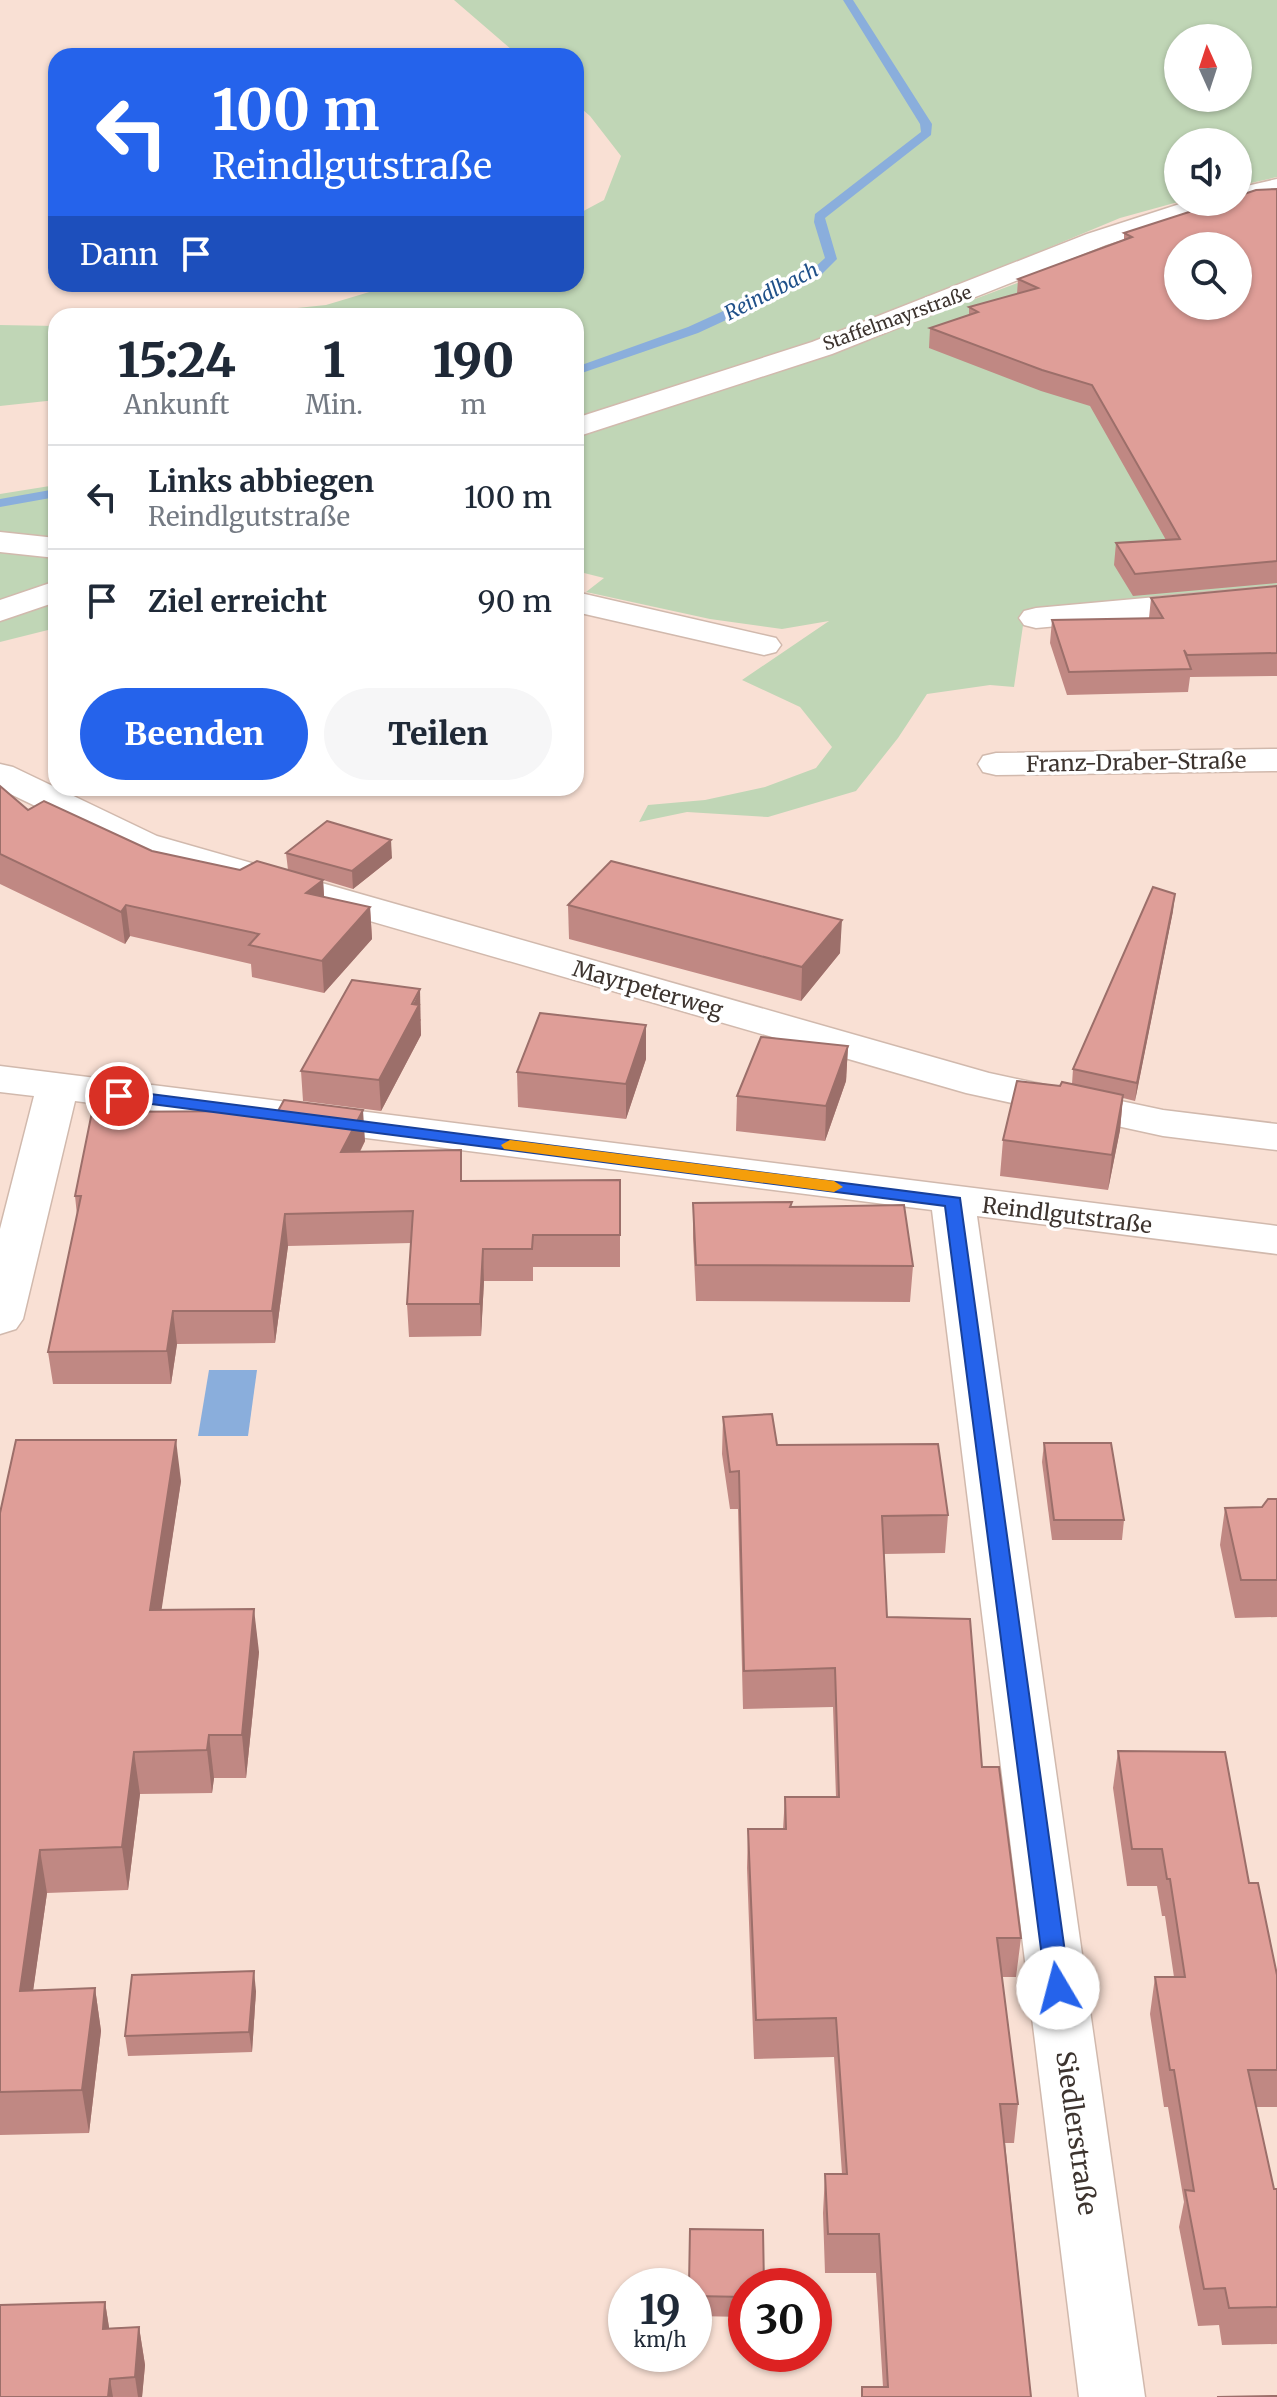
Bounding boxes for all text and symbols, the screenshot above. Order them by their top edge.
north arrow [1164,24,1252,112]
map controls [1164,24,1252,320]
text: 100 m [212,75,380,145]
icon: left [80,80,184,184]
button: sound [1164,128,1252,216]
text: Reindlgutstraße [212,144,492,189]
icon: arrive [174,232,218,276]
button: search [1164,232,1252,320]
text: Dann [80,235,158,273]
water label: Reindlbach [720,257,822,325]
street label: Staffelmayrstraße [820,280,974,356]
text: 15:24 [118,330,236,390]
text: 1 [323,330,345,390]
text: 190 [432,330,514,390]
text: Ankunft [124,388,229,421]
text: Min. [305,388,363,421]
text: m [461,388,486,421]
text: Links abbiegen [148,462,374,500]
icon: left [80,475,124,519]
text: 100 m [464,478,552,516]
text: Reindlgutstraße [148,500,350,533]
icon: arrive [80,579,124,623]
text: Ziel erreicht [148,582,327,620]
text: 90 m [478,582,552,620]
button: Beenden [80,688,308,780]
button: Teilen [324,688,552,780]
street label: Franz-Draber-Straße [1026,746,1246,778]
street label: Mayrpeterweg [570,954,726,1024]
pin [85,1062,153,1130]
icon: arrive [97,1074,141,1118]
street label: Reindlgutstraße [980,1191,1154,1239]
position arrow [1016,1946,1100,2030]
street label: Siedlerstraße [1049,2049,1105,2217]
speed limit sign: 30 [728,2268,832,2372]
text: 19 [639,2285,681,2335]
text: km/h [634,2327,686,2352]

